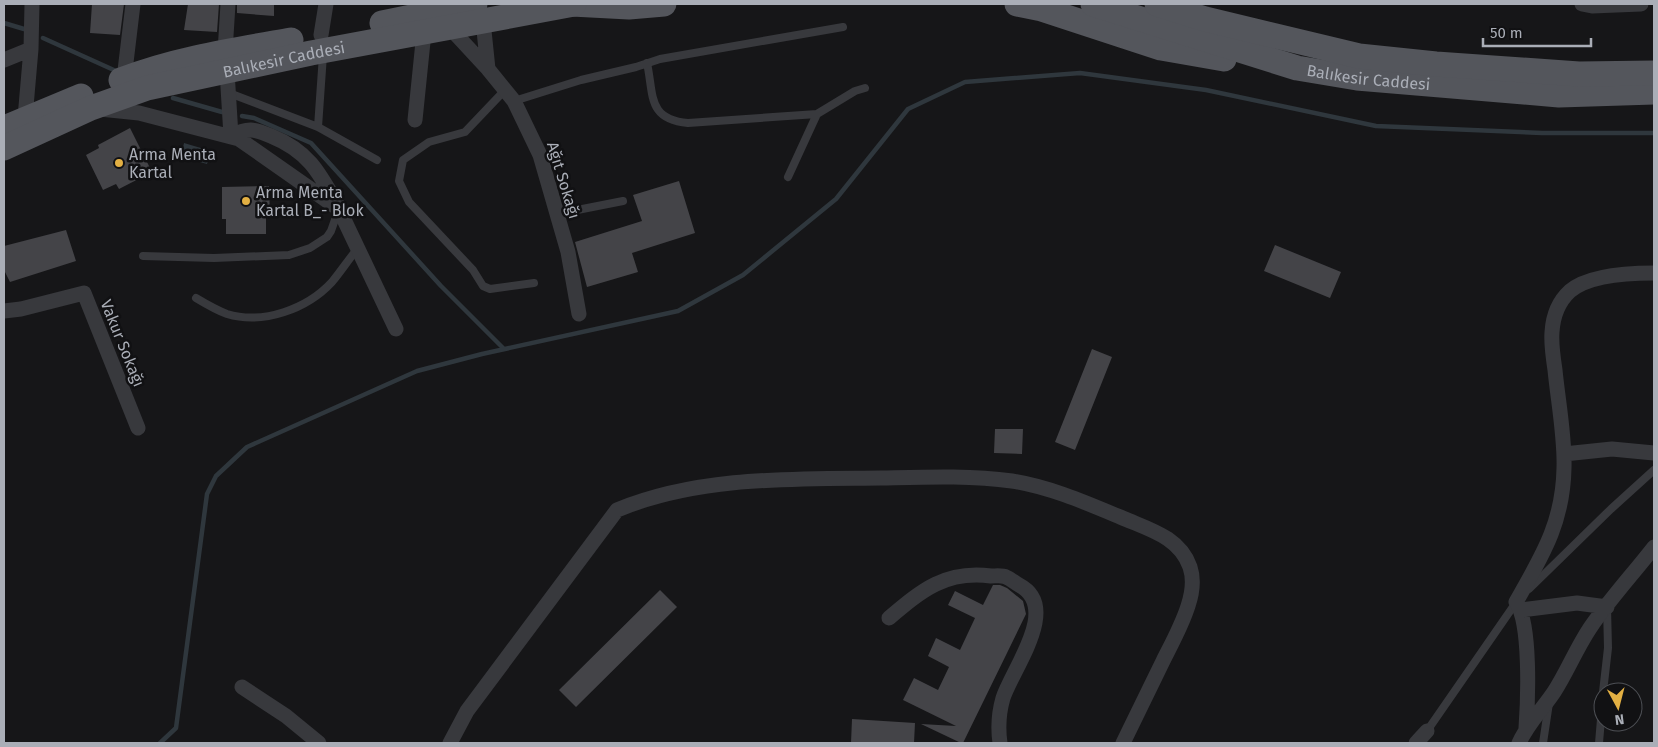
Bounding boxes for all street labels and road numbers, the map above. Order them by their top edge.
street label: Balıkesir Caddesi [221,38,346,82]
street label: Balıkesir Caddesi [1305,61,1431,94]
street label: Ağıt Sokağı [543,139,584,221]
street label: Vakur Sokağı [96,297,149,389]

